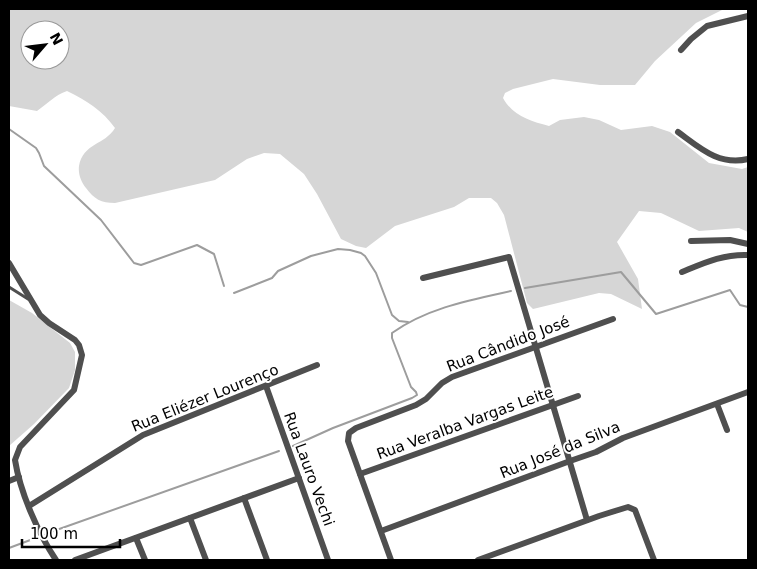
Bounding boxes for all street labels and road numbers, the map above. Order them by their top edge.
street label: Rua Cândido José [444,312,572,376]
street label: Rua Eliézer Lourenço [129,360,281,436]
street label: Rua Veralba Vargas Leite [374,383,556,463]
street label: Rua Lauro Vechi [280,409,338,529]
street label: Rua José da Silva [497,418,623,482]

